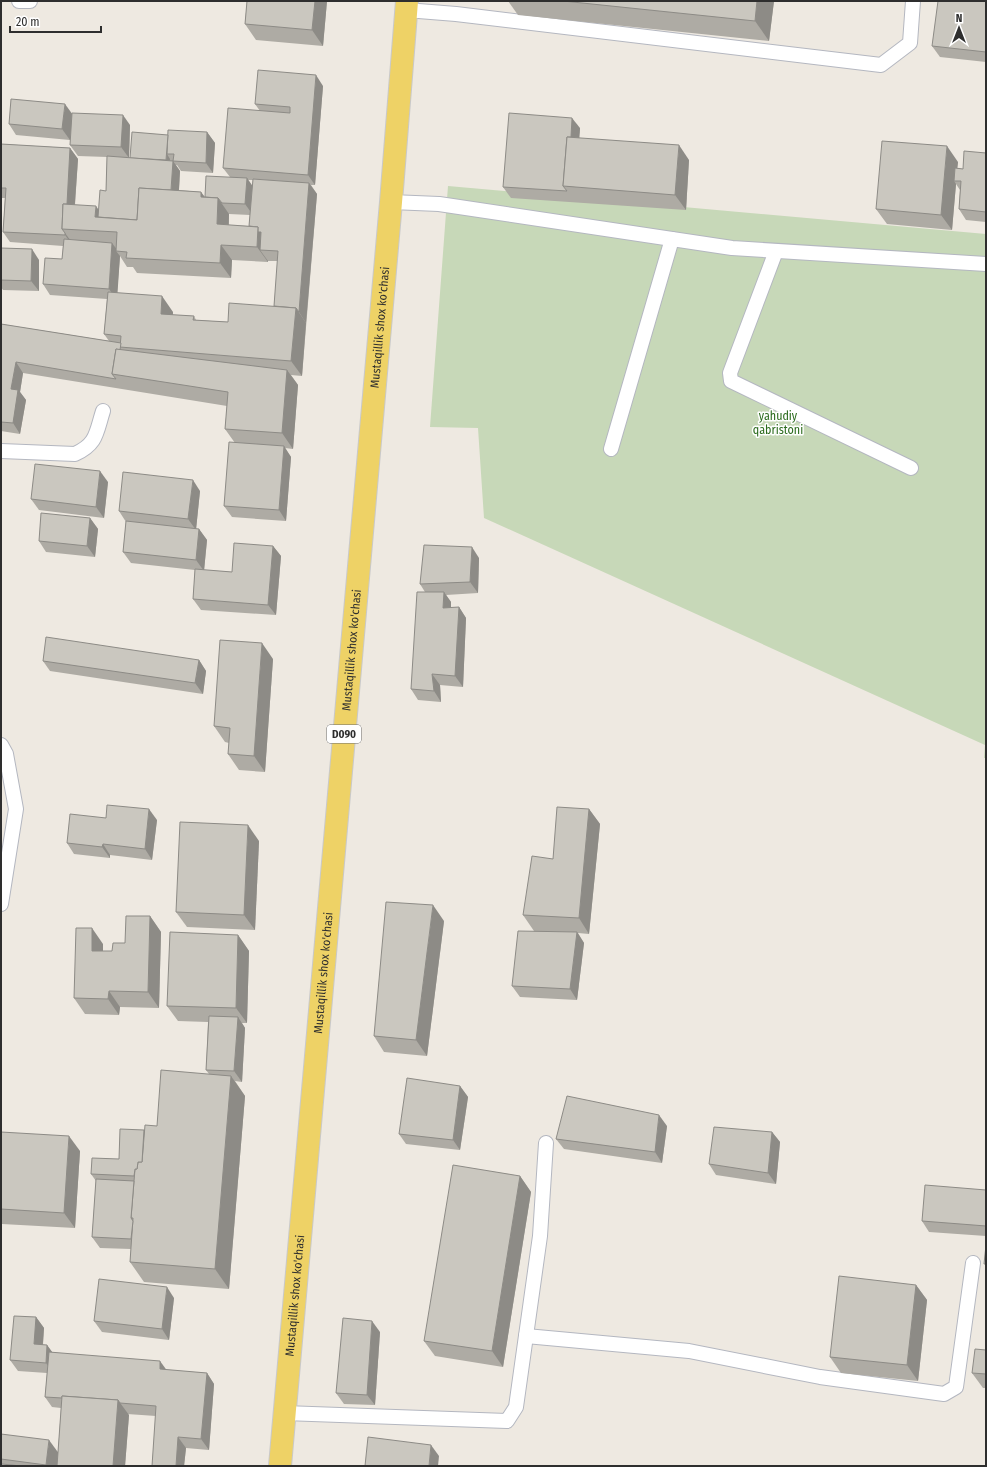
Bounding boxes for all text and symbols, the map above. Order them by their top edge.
scale bar [10,8,101,34]
north arrow [939,8,979,48]
text: N [956,12,962,25]
text: 20 m [16,15,40,29]
street label: Mustaqillik shox ko'chasi [368,266,392,389]
park label: yahudiy qabristoni [753,409,803,437]
street label: Mustaqillik shox ko'chasi [339,589,364,712]
road number: D090 [327,725,361,743]
street label: Mustaqillik shox ko'chasi [311,911,336,1034]
street label: Mustaqillik shox ko'chasi [283,1234,307,1357]

